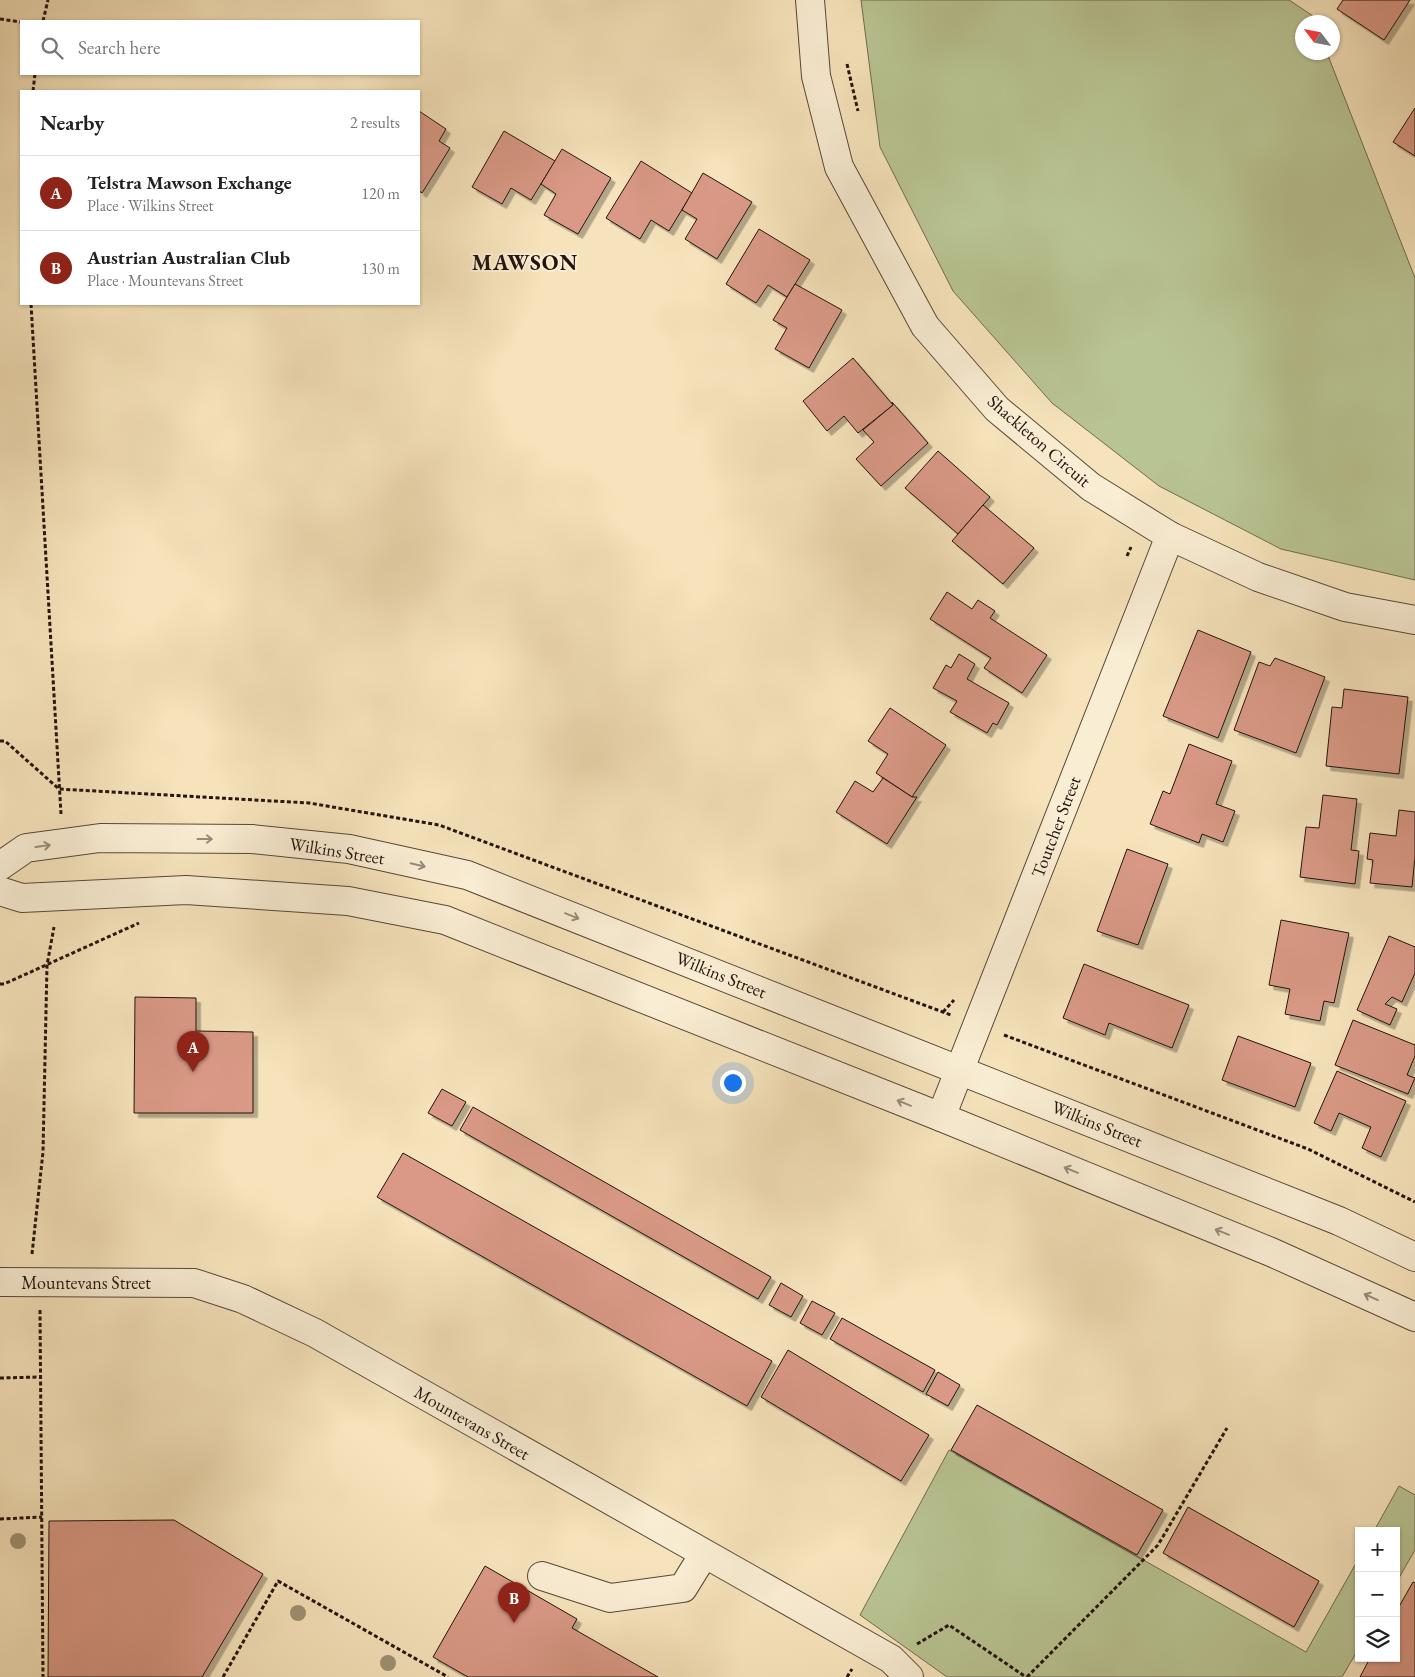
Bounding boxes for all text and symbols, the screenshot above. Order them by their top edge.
north arrow [1295,15,1340,60]
search box [20,20,420,75]
icon: search [38,34,66,62]
text: Search here [78,35,160,60]
text: Nearby [40,109,104,136]
text: 2 results [350,112,400,133]
text: Telstra Mawson Exchange [87,170,292,195]
text: A [50,183,62,204]
text: 120 m [361,183,400,204]
text: Place · Wilkins Street [87,195,214,216]
text: Austrian Australian Club [87,245,290,270]
district label: MAWSON [472,248,578,277]
text: B [51,258,61,279]
text: 130 m [361,258,400,279]
text: Place · Mountevans Street [87,270,243,291]
street label: Shackleton Circuit [983,389,1096,492]
street label: Toutcher Street [1026,772,1086,881]
street label: Wilkins Street [288,832,387,869]
one-way arrow [197,834,213,844]
one-way arrow [35,841,51,851]
one-way arrow [410,861,426,870]
one-way arrow [564,912,579,921]
street label: Wilkins Street [672,946,770,1003]
pin: A [177,1031,209,1072]
your location [720,1070,746,1096]
street label: Wilkins Street [1048,1095,1146,1152]
one-way arrow [897,1098,913,1107]
one-way arrow [1064,1165,1079,1175]
one-way arrow [1215,1227,1230,1236]
street label: Mountevans Street [21,1271,151,1294]
one-way arrow [1364,1291,1379,1301]
street label: Mountevans Street [410,1380,534,1465]
map controls [1355,1527,1400,1662]
button: + [1355,1527,1400,1572]
button: − [1355,1572,1400,1617]
pin: B [498,1582,530,1623]
button: layers [1355,1617,1400,1662]

